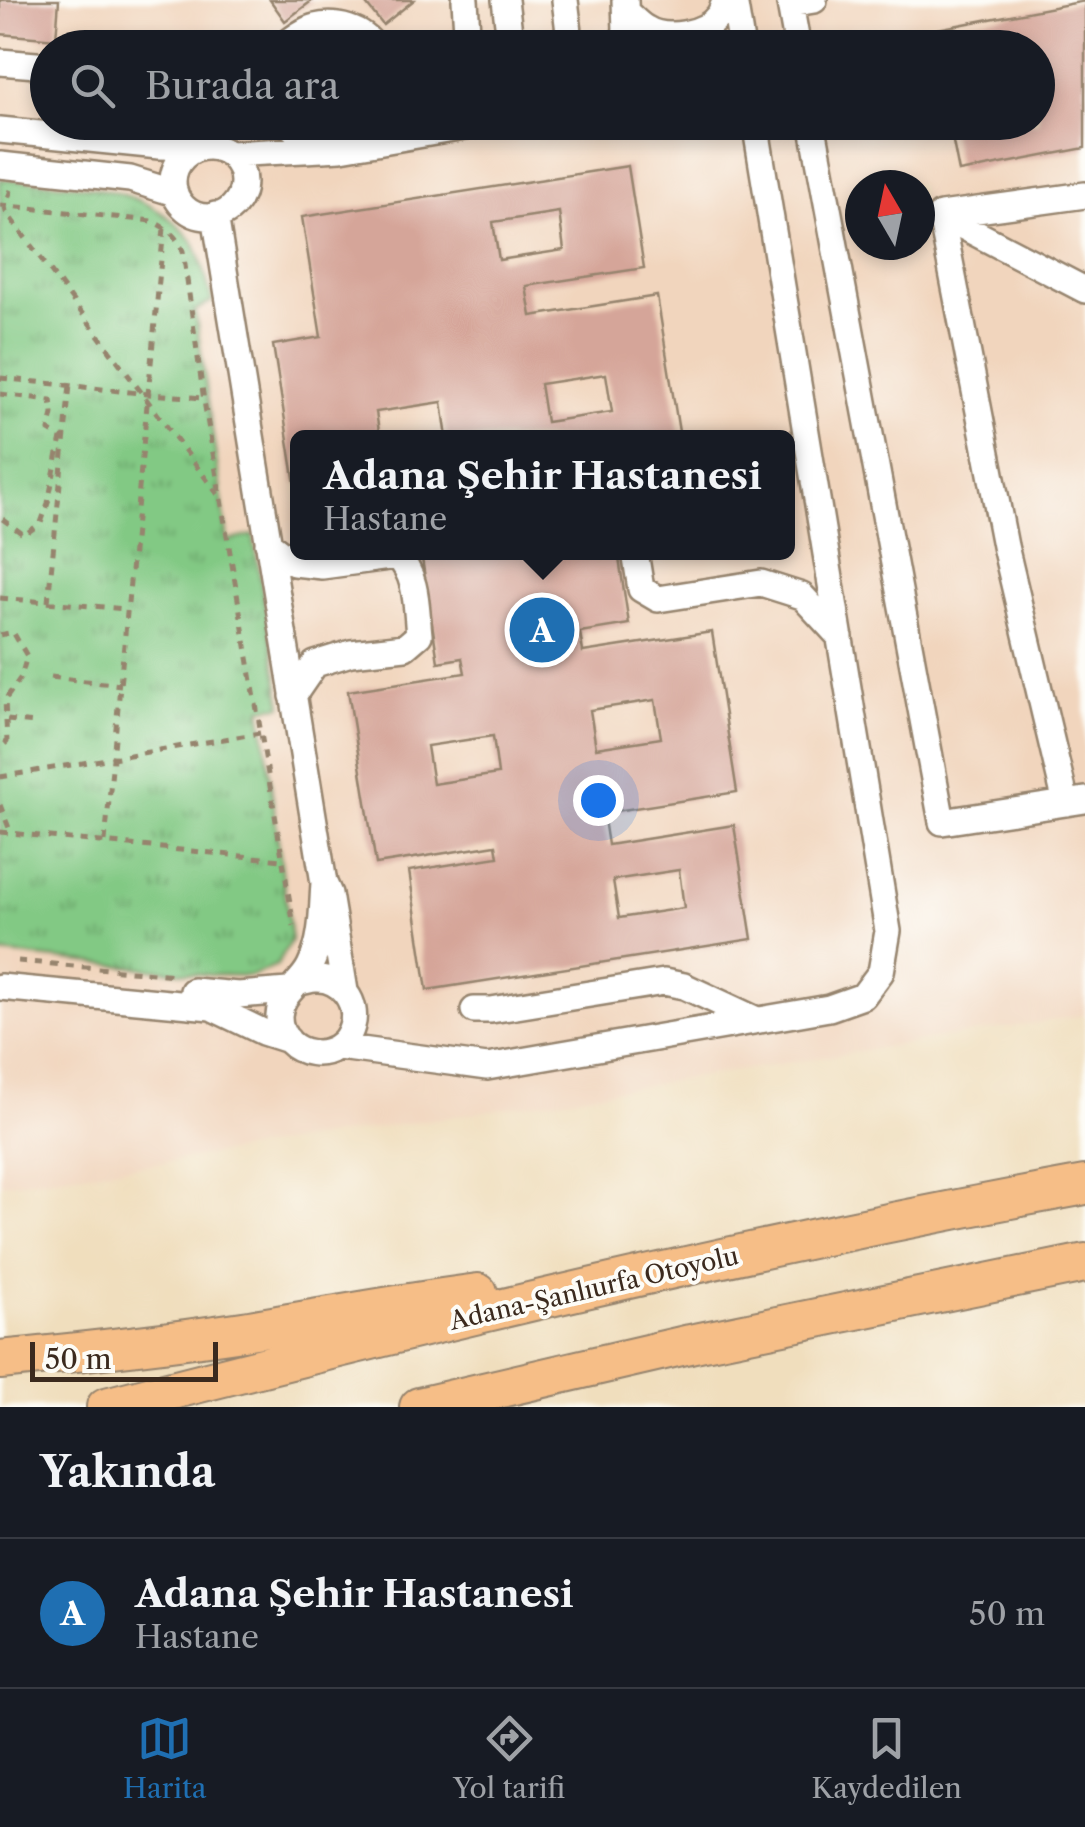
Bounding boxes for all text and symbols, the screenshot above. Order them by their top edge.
search box [30,30,1055,140]
icon: search [65,58,120,113]
text: Burada ara [145,62,340,109]
north arrow [845,170,935,260]
popup [290,430,795,560]
text: Adana Şehir Hastanesi [323,452,762,499]
text: Hastane [323,499,447,538]
pin: A [510,592,574,668]
your location [573,775,624,826]
street label: Adana-Şanlıurfa Otoyolu [446,1240,742,1337]
scale bar [30,1337,218,1382]
text: 50 m [45,1342,112,1376]
text: Yakında [40,1446,215,1498]
text: Adana Şehir Hastanesi [135,1570,574,1617]
text: A [60,1594,85,1633]
text: 50 m [969,1594,1045,1633]
text: Hastane [135,1617,259,1656]
tab: Harita [123,1711,207,1805]
tab: Yol tarifi [453,1711,565,1805]
tab: Kaydedilen [811,1711,962,1805]

